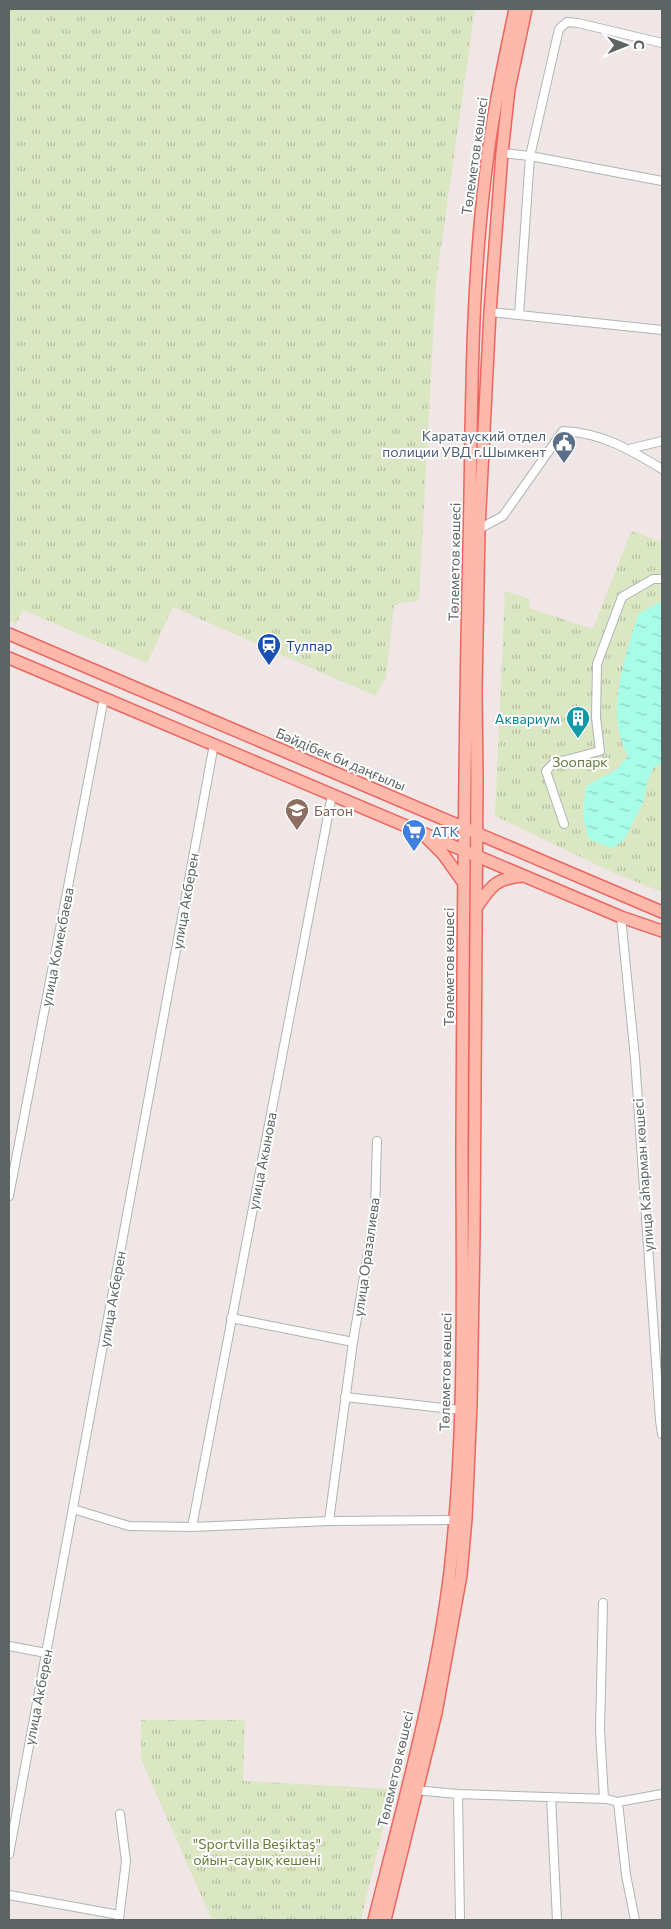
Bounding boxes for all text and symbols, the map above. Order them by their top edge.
north arrow [601,20,651,70]
text: С [631,40,648,50]
street label: Төлеметов көшесі [457,96,491,216]
place label: Каратауский отдел полиции УВД г.Шымкент [382,427,546,460]
public building icon: Каратауский отдел полиции УВД г.Шымкент [551,430,577,464]
street label: Төлеметов көшесі [444,502,464,622]
station icon: Тулпар [256,632,282,666]
place label: Тулпар [286,637,332,654]
building icon: Аквариум [565,705,591,739]
place label: Аквариум [495,710,560,727]
street label: Бәйдібек би даңғылы [273,724,409,794]
park label: Зоопарк [552,753,608,770]
school or university icon: Батон [284,797,310,831]
place label: Батон [314,802,353,819]
supermarket icon: АТК [401,818,427,852]
place label: АТК [432,823,459,840]
street label: улица Акберен [168,851,202,951]
street label: улица Комекбаева [37,886,77,1008]
street label: Төлеметов көшесі [440,908,457,1026]
street label: улица Каһарман көшесі [629,1098,657,1252]
street label: улица Акынова [244,1111,280,1211]
street label: улица Оразалиева [349,1196,383,1318]
street label: улица Акберен [95,1249,129,1349]
street label: Төлеметов көшесі [435,1312,455,1432]
street label: улица Акберен [20,1648,56,1746]
street label: Төлеметов көшесі [373,1709,417,1829]
park label: "Sportvilla Beşiktaş" ойын-сауық кешені [193,1835,321,1868]

